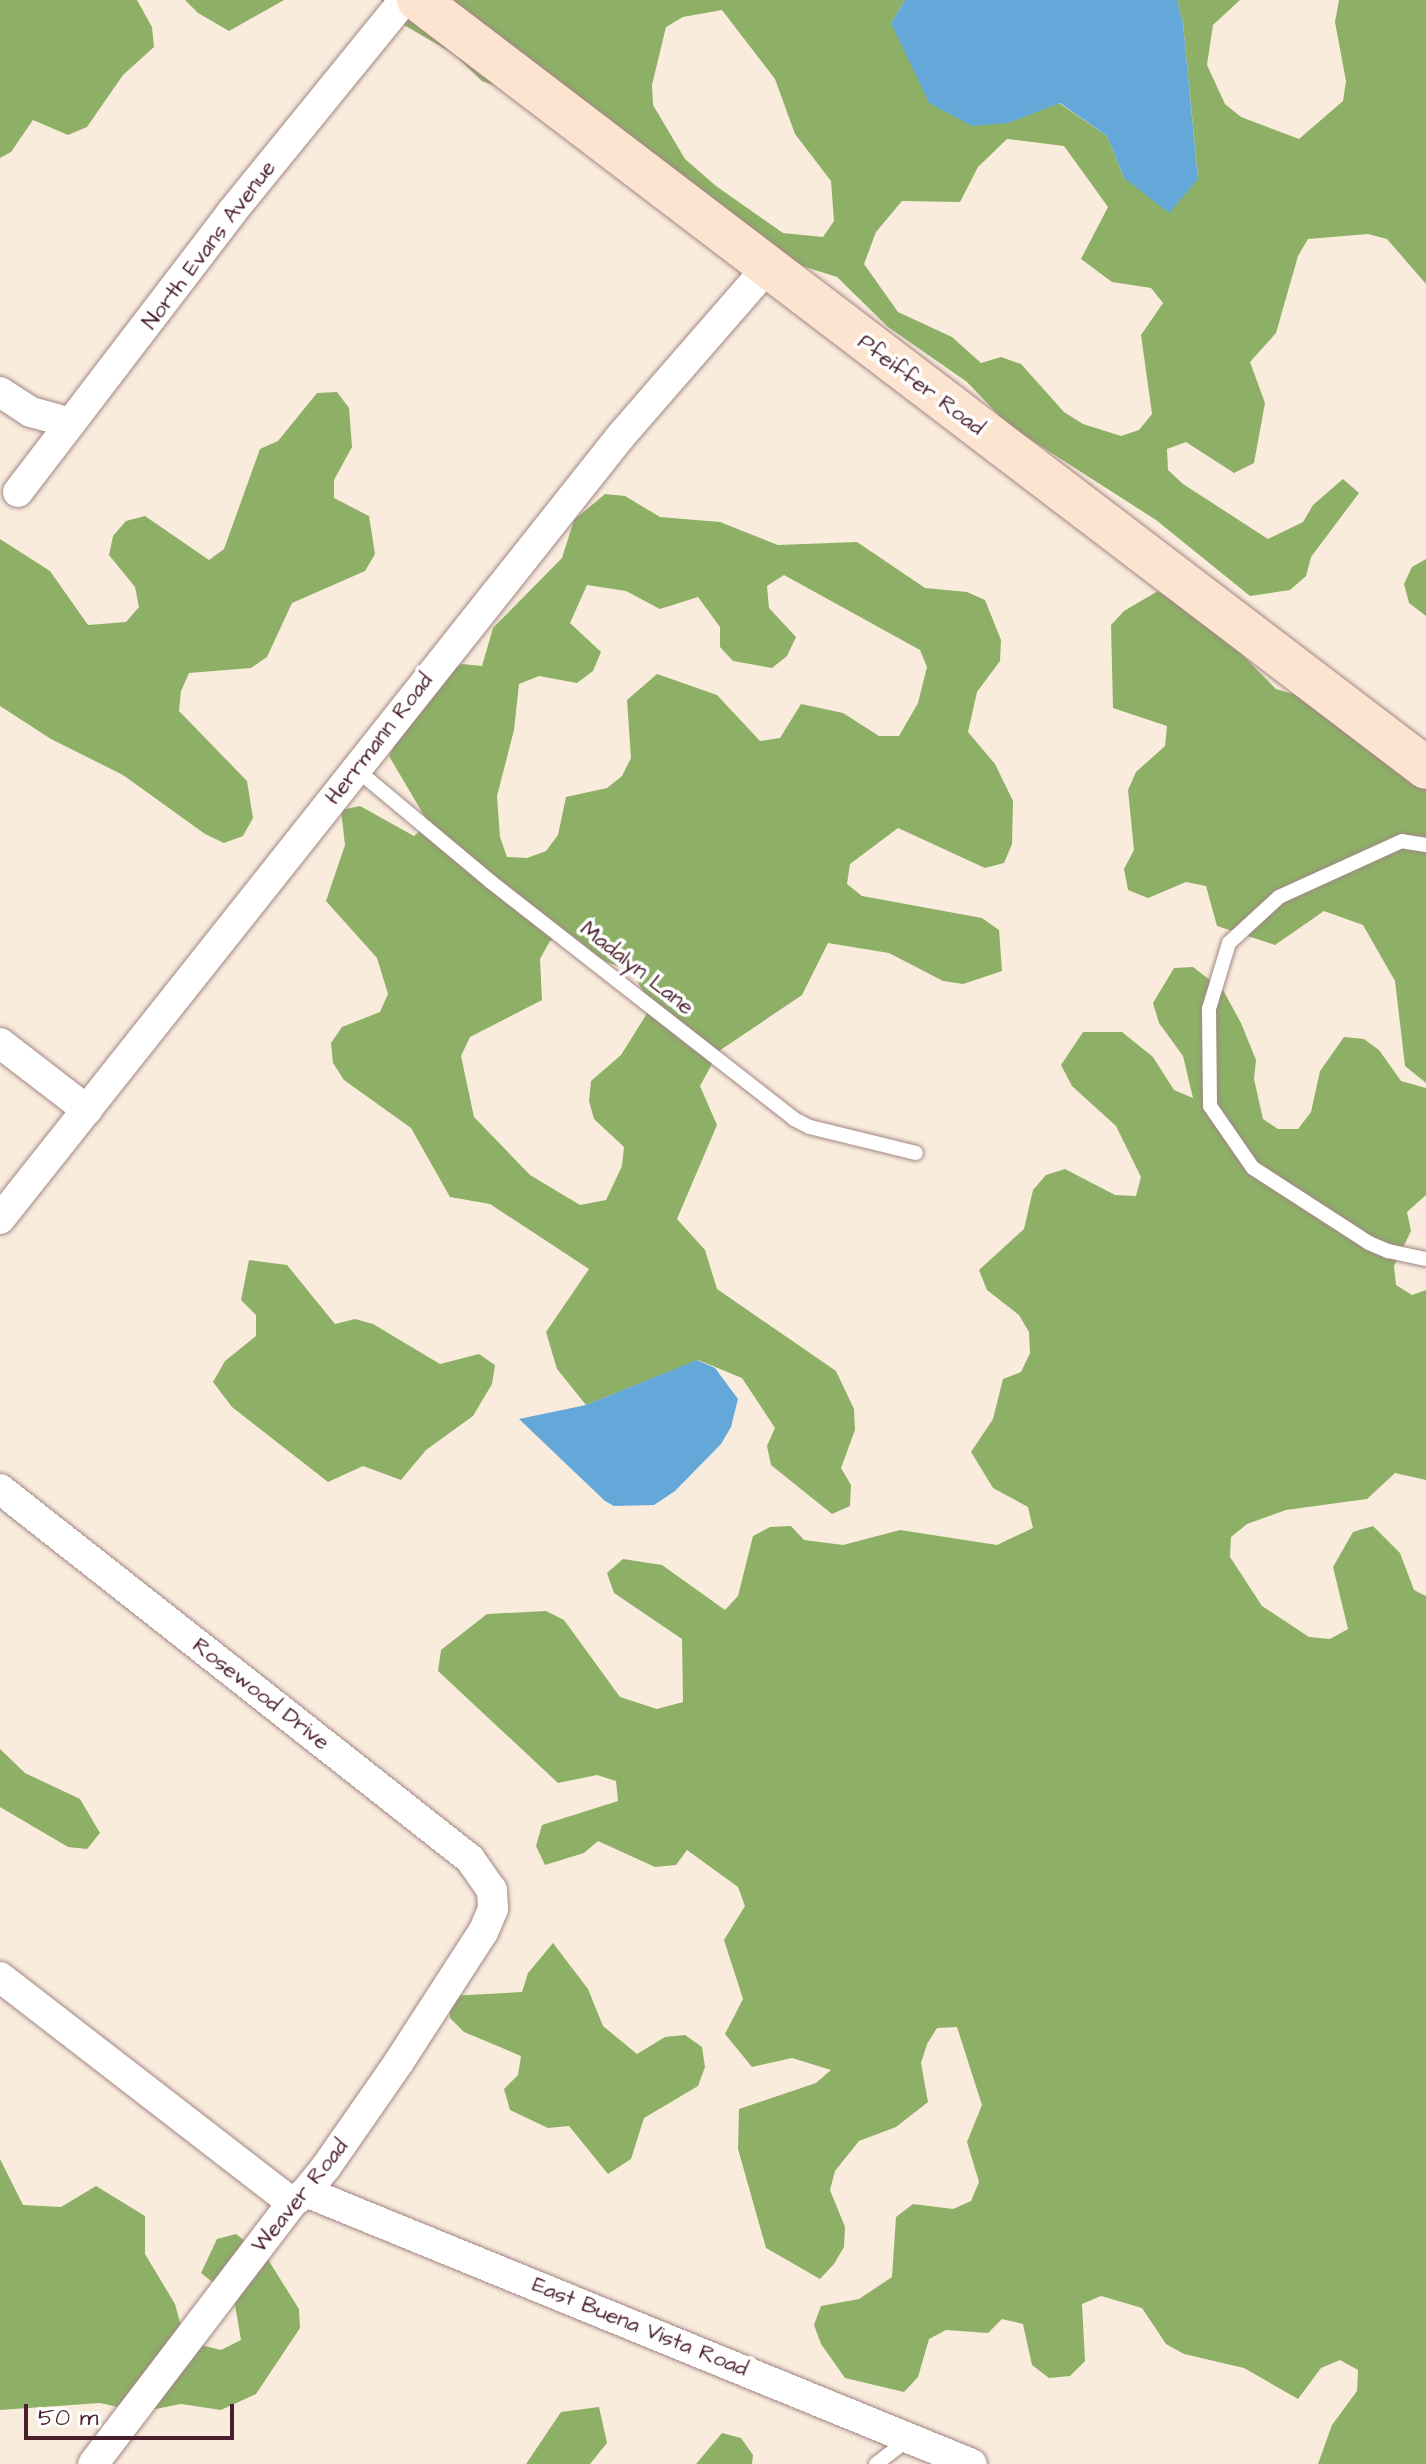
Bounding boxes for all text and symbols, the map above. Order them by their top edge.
street label: North Evans Avenue [137,155,281,335]
street label: Pfeiffer Road [852,329,990,441]
street label: Herrmann Road [320,668,438,810]
street label: Madalyn Lane [575,916,699,1020]
street label: Rosewood Drive [187,1632,335,1756]
street label: Weaver Road [246,2134,354,2258]
street label: East Buena Vista Road [528,2272,752,2382]
scale bar [28,2388,238,2438]
text: 50 m [38,2401,98,2435]

